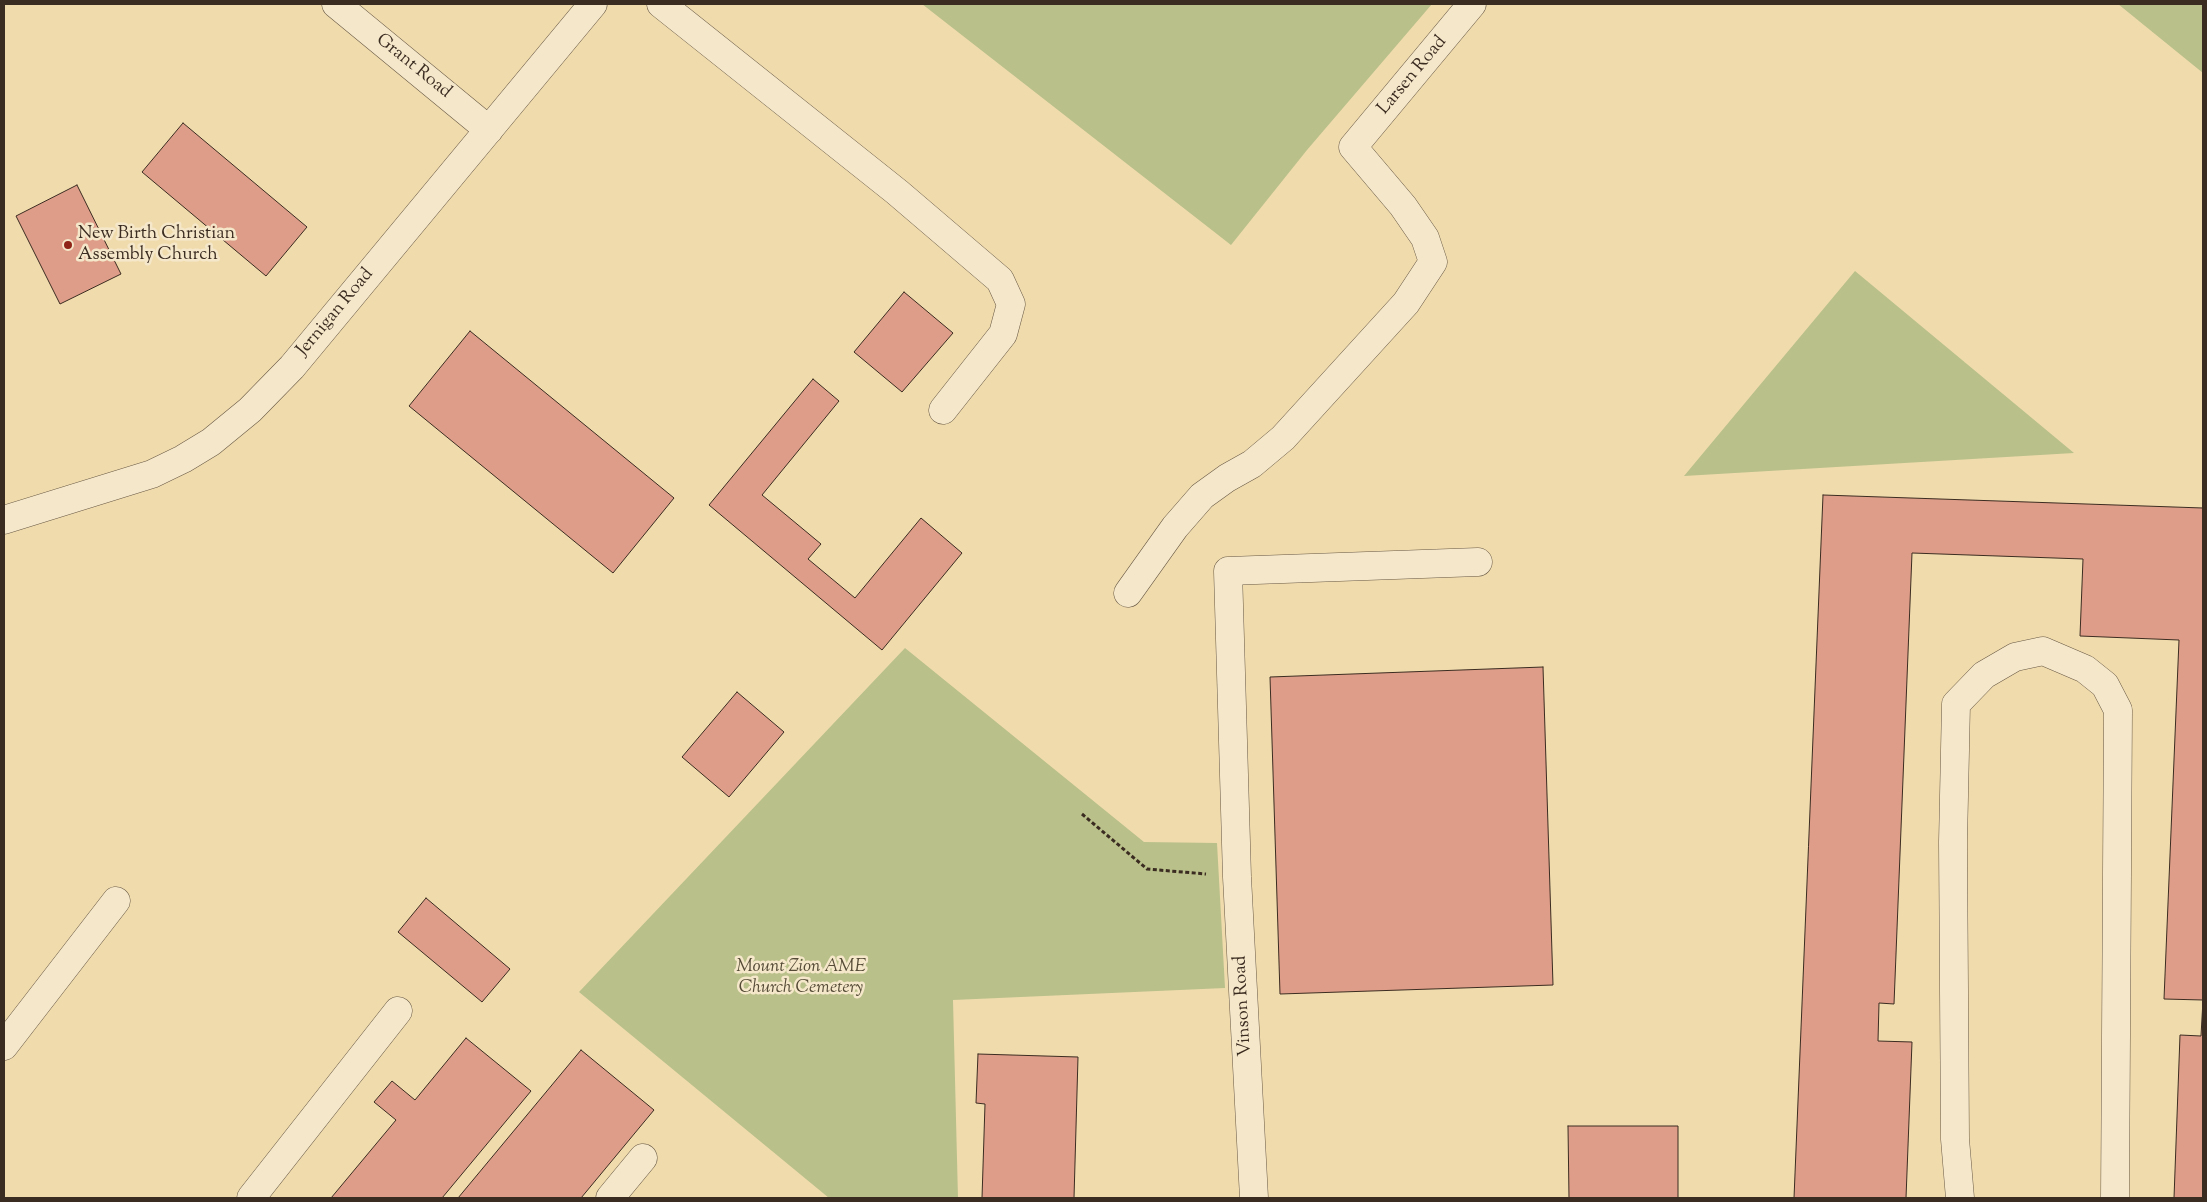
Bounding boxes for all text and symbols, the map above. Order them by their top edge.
street label: Grant Road [371,30,455,104]
street label: Larsen Road [1374,32,1452,120]
place label: New Birth Christian Assembly Church [78,224,235,266]
marker: New Birth Christian Assembly Church [62,239,74,251]
street label: Jernigan Road [293,265,379,361]
street label: Vinson Road [1231,955,1257,1057]
park label: Mount Zion AME Church Cemetery [736,957,866,1000]

